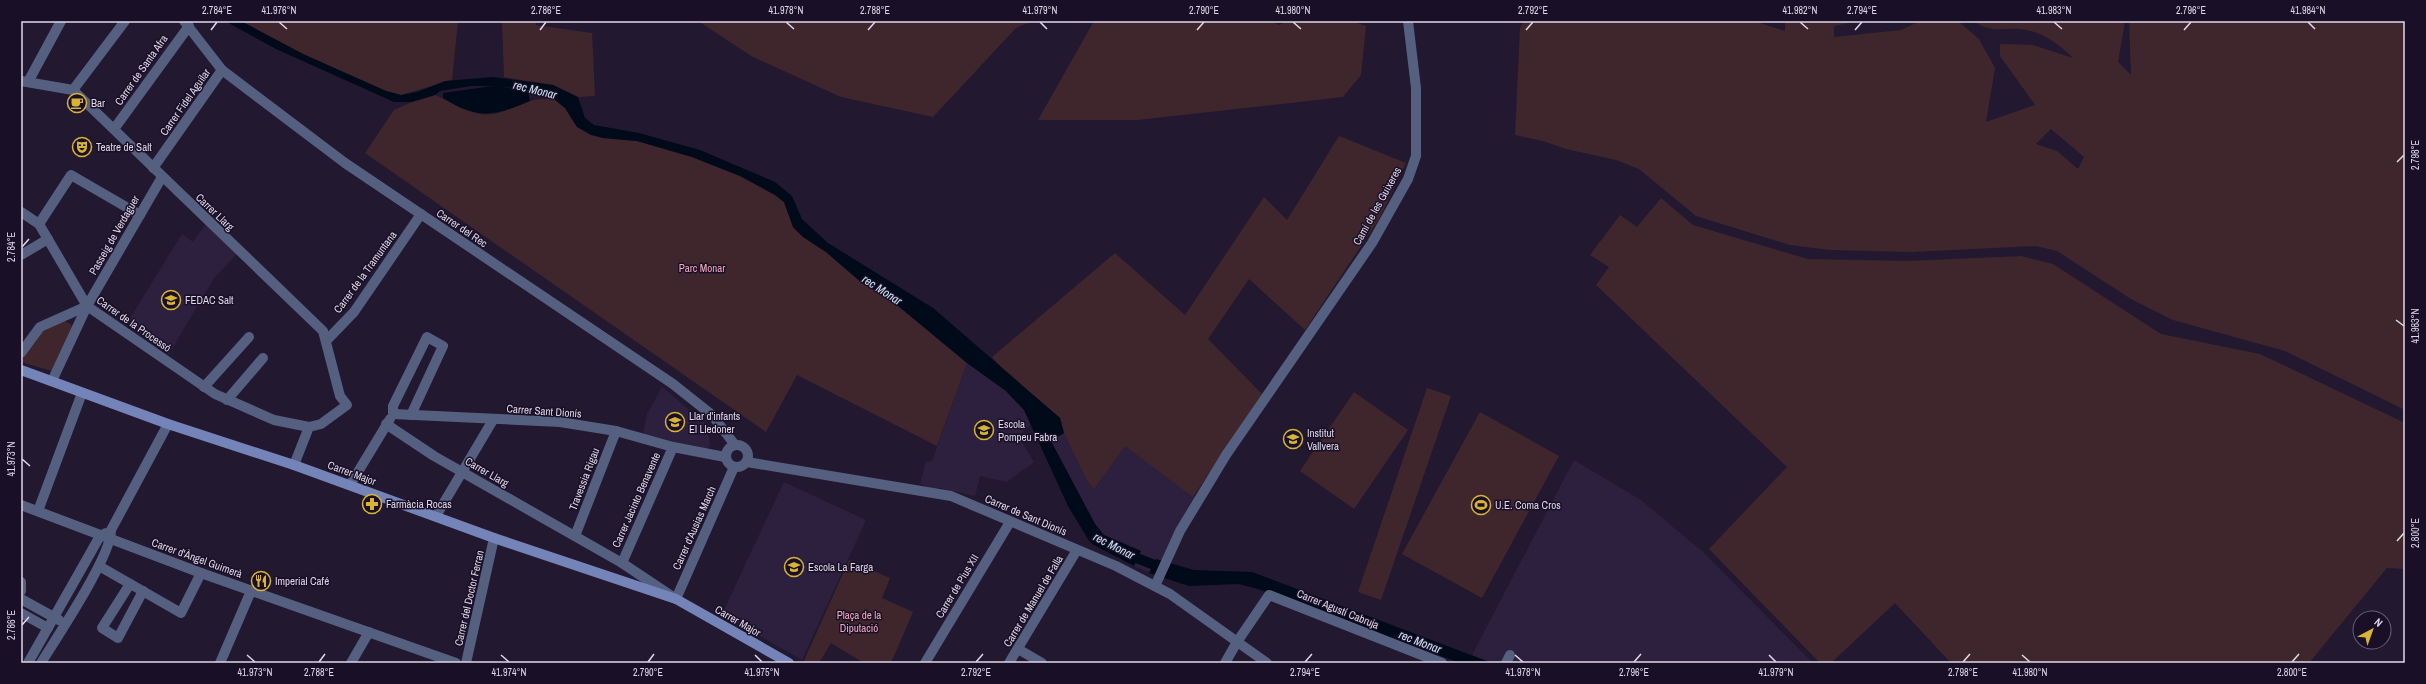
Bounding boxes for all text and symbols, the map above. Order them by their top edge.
text: 2.784°E [202,4,232,17]
text: 41.976°N [262,4,297,17]
text: 2.786°E [531,4,561,17]
text: 41.978°N [769,4,804,17]
text: 2.788°E [860,4,890,17]
text: 41.979°N [1023,4,1058,17]
text: 2.790°E [1189,4,1219,17]
text: 41.980°N [1276,4,1311,17]
text: 2.792°E [1518,4,1548,17]
text: 41.982°N [1783,4,1818,17]
text: 2.794°E [1847,4,1877,17]
text: 41.983°N [2037,4,2072,17]
text: 2.796°E [2176,4,2206,17]
text: 41.984°N [2291,4,2326,17]
street label: Carrer de Santa Afra [112,32,170,108]
street label: Carrer Fidel Aguilar [157,66,213,138]
water label: rec Monar [512,77,559,103]
cafe icon: Bar [66,92,88,114]
place label: Bar [91,96,105,110]
theatre icon: Teatre de Salt [71,136,93,158]
place label: Teatre de Salt [96,140,152,154]
text: 2.798°E [2409,140,2422,170]
street label: Camí de les Guixeres [1350,164,1405,248]
street label: Carrer Llarg [193,190,237,234]
street label: Passeig de Verdaguer [86,193,142,277]
street label: Carrer del Rec [434,206,491,250]
street label: Carrer de la Tramuntana [330,228,400,316]
text: 2.784°E [5,232,18,262]
park label: Parc Monar [679,261,725,275]
water label: rec Monar [859,271,906,309]
school or university icon: FEDAC Salt [160,289,182,311]
street label: Carrer de la Processó [94,293,174,355]
place label: FEDAC Salt [185,293,234,307]
text: 41.983°N [2409,308,2422,344]
street label: Carrer Sant Dionís [506,401,582,421]
place label: Llar d'infants El Lledoner [689,409,741,436]
school or university icon: Llar d'infants El Lledoner [664,411,686,433]
place label: Escola Pompeu Fabra [998,417,1057,444]
school or university icon: Escola Pompeu Fabra [973,419,995,441]
place label: Institut Vallvera [1307,426,1339,453]
school or university icon: Institut Vallvera [1282,428,1304,450]
text: 41.973°N [5,441,18,477]
street label: Travessia Rigau [566,446,602,512]
street label: Carrer Jacinto Benavente [609,450,663,550]
street label: Carrer Llarg [463,454,511,490]
street label: Carrer Major [326,458,378,488]
street label: Carrer d'Ausias March [669,484,719,572]
street label: Carrer de Sant Dionís [983,491,1070,539]
pharmacy icon: Farmàcia Rocas [361,493,383,515]
sports icon: U.E. Coma Cros [1470,494,1492,516]
place label: Farmàcia Rocas [386,497,452,511]
place label: U.E. Coma Cros [1495,498,1561,512]
text: 2.800°E [2409,518,2422,548]
water label: rec Monar [1091,529,1138,564]
street label: Carrer d'Àngel Guimerà [150,535,244,581]
street label: Carrer del Doctor Ferran [451,549,487,647]
street label: Carrer de Pius XII [932,551,982,621]
street label: Carrer de Manuel de Falla [1000,553,1066,649]
school or university icon: Escola La Farga [783,556,805,578]
place label: Escola La Farga [808,560,873,574]
restaurant icon: Imperial Café [250,570,272,592]
place label: Imperial Café [275,574,329,588]
street label: Carrer Agustí Cabruja [1295,586,1381,632]
street label: Carrer Major [713,602,763,640]
park label: Plaça de la Diputació [837,608,881,635]
text: 2.786°E [5,610,18,640]
north arrow [2352,610,2392,650]
text: N [2372,615,2386,630]
water label: rec Monar [1396,627,1444,658]
text: 41.973°N [238,666,273,679]
text: 2.788°E [304,666,334,679]
text: 41.974°N [492,666,527,679]
text: 2.790°E [633,666,663,679]
text: 41.975°N [745,666,780,679]
text: 2.792°E [961,666,991,679]
text: 2.794°E [1290,666,1320,679]
text: 41.978°N [1506,666,1541,679]
text: 2.796°E [1619,666,1649,679]
text: 41.979°N [1759,666,1794,679]
text: 2.798°E [1948,666,1978,679]
text: 41.980°N [2013,666,2048,679]
text: 2.800°E [2277,666,2307,679]

